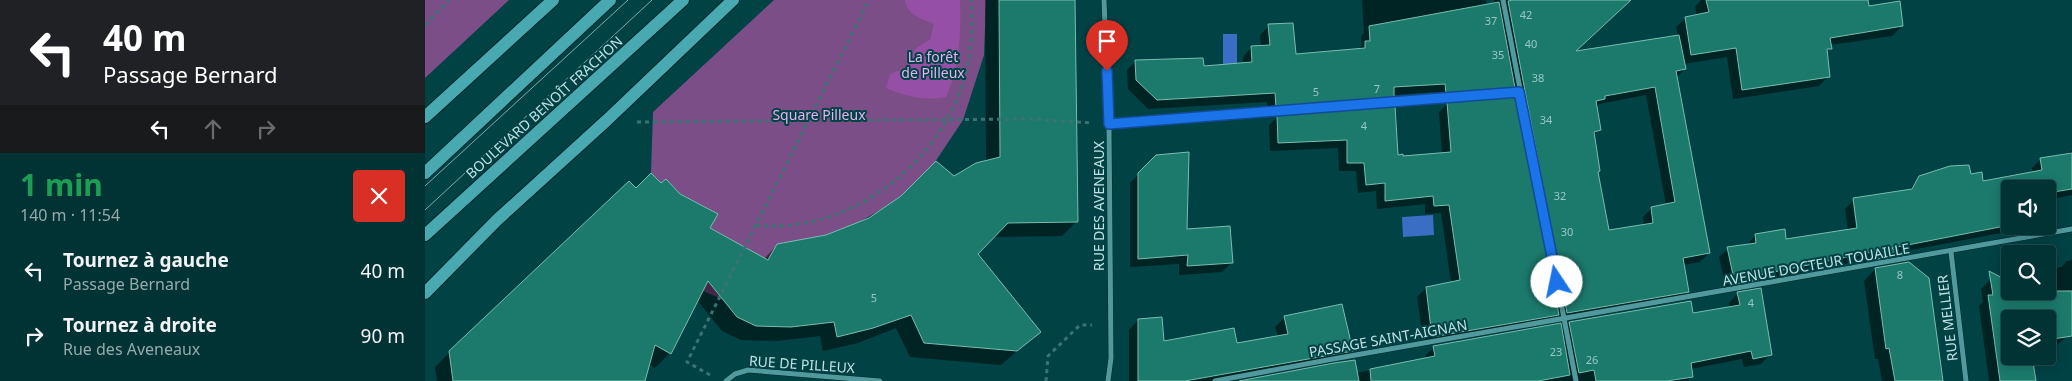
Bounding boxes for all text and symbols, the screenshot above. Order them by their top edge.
house number: 42 [1520,7,1532,22]
house number: 37 [1485,13,1497,28]
text: 40 m [103,14,186,61]
icon: left [20,20,85,85]
pin [1086,20,1128,71]
icon: arrive [1093,27,1121,55]
street label: BOULEVARD BENOÎT FRACHON [462,31,626,183]
house number: 40 [1525,36,1537,51]
park label: La forêt de Pilleux [901,47,965,82]
house number: 35 [1492,47,1504,62]
text: Passage Bernard [103,59,278,89]
house number: 38 [1532,70,1544,85]
house number: 7 [1374,81,1380,96]
house number: 5 [1313,84,1319,99]
park label: Square Pilleux [772,105,866,124]
house number: 34 [1540,112,1553,127]
icon: left [146,115,174,143]
icon: ahead [199,115,227,143]
icon: right [252,115,280,143]
house number: 4 [1361,118,1368,133]
street label: RUE DES AVENEAUX [1089,140,1108,271]
text: 1 min [20,164,103,205]
button: close [353,170,405,222]
map controls [2001,180,2056,365]
button: sound [2001,180,2056,235]
house number: 32 [1554,188,1566,203]
text: 140 m · 11:54 [20,204,120,226]
house number: 30 [1561,224,1573,239]
street label: AVENUE DOCTEUR TOUAILLE [1721,238,1911,290]
button: search [2001,245,2056,300]
text: Tournez à gauche [63,247,229,273]
position arrow [1530,255,1582,307]
icon: left [20,257,48,285]
text: 40 m [361,258,405,284]
house number: 8 [1897,267,1903,282]
text: Passage Bernard [63,273,190,295]
street label: RUE MELLIER [1932,274,1962,362]
house number: 5 [871,290,877,305]
house number: 4 [1748,295,1755,310]
button: layers [2001,310,2056,365]
text: Tournez à droite [63,312,217,338]
street label: PASSAGE SAINT-AIGNAN [1307,315,1469,361]
icon: right [20,322,48,350]
text: 90 m [361,323,405,349]
text: Rue des Aveneaux [63,338,200,360]
house number: 23 [1550,344,1562,359]
street label: RUE DE PILLEUX [748,351,856,377]
house number: 26 [1586,352,1598,367]

